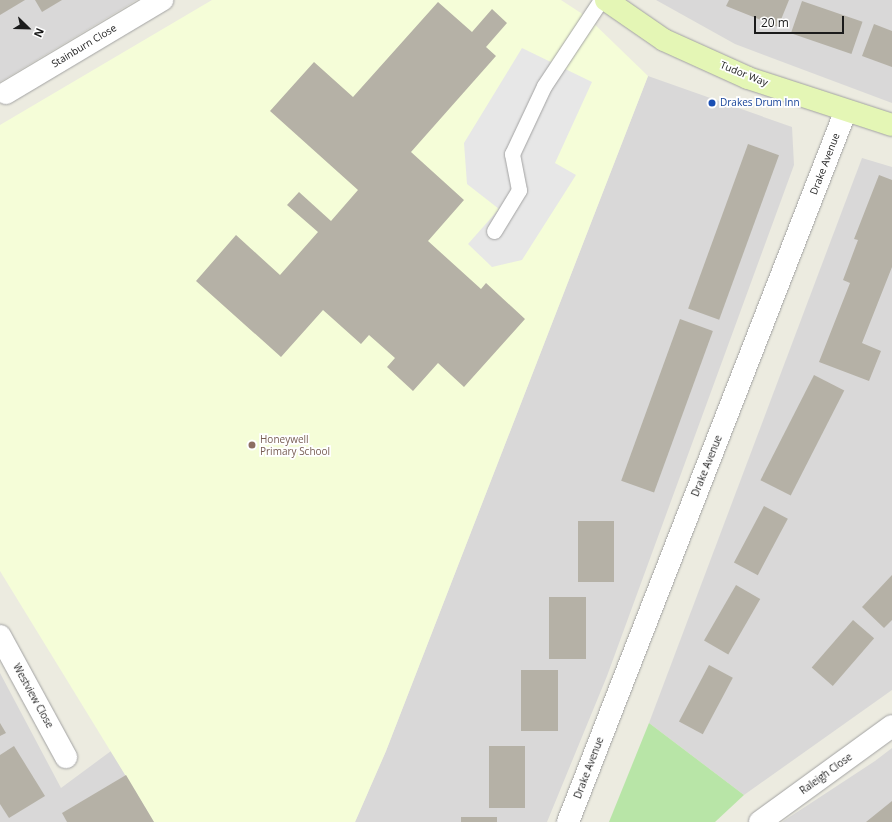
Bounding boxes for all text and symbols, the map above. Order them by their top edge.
north arrow [8,8,48,48]
scale bar [756,8,846,34]
text: 20 m [761,14,789,31]
street label: Stainburn Close [49,22,119,70]
text: N [31,26,48,40]
street label: Tudor Way [718,59,770,89]
place label: Drakes Drum Inn [720,97,800,109]
marker: Drakes Drum Inn [707,98,717,108]
street label: Drake Avenue [808,131,842,197]
place label: Honeywell Primary School [260,433,330,456]
street label: Drake Avenue [689,434,725,498]
marker: Honeywell Primary School [247,440,257,450]
street label: Westview Close [10,662,56,730]
street label: Drake Avenue [572,735,606,801]
street label: Raleigh Close [797,751,855,797]

